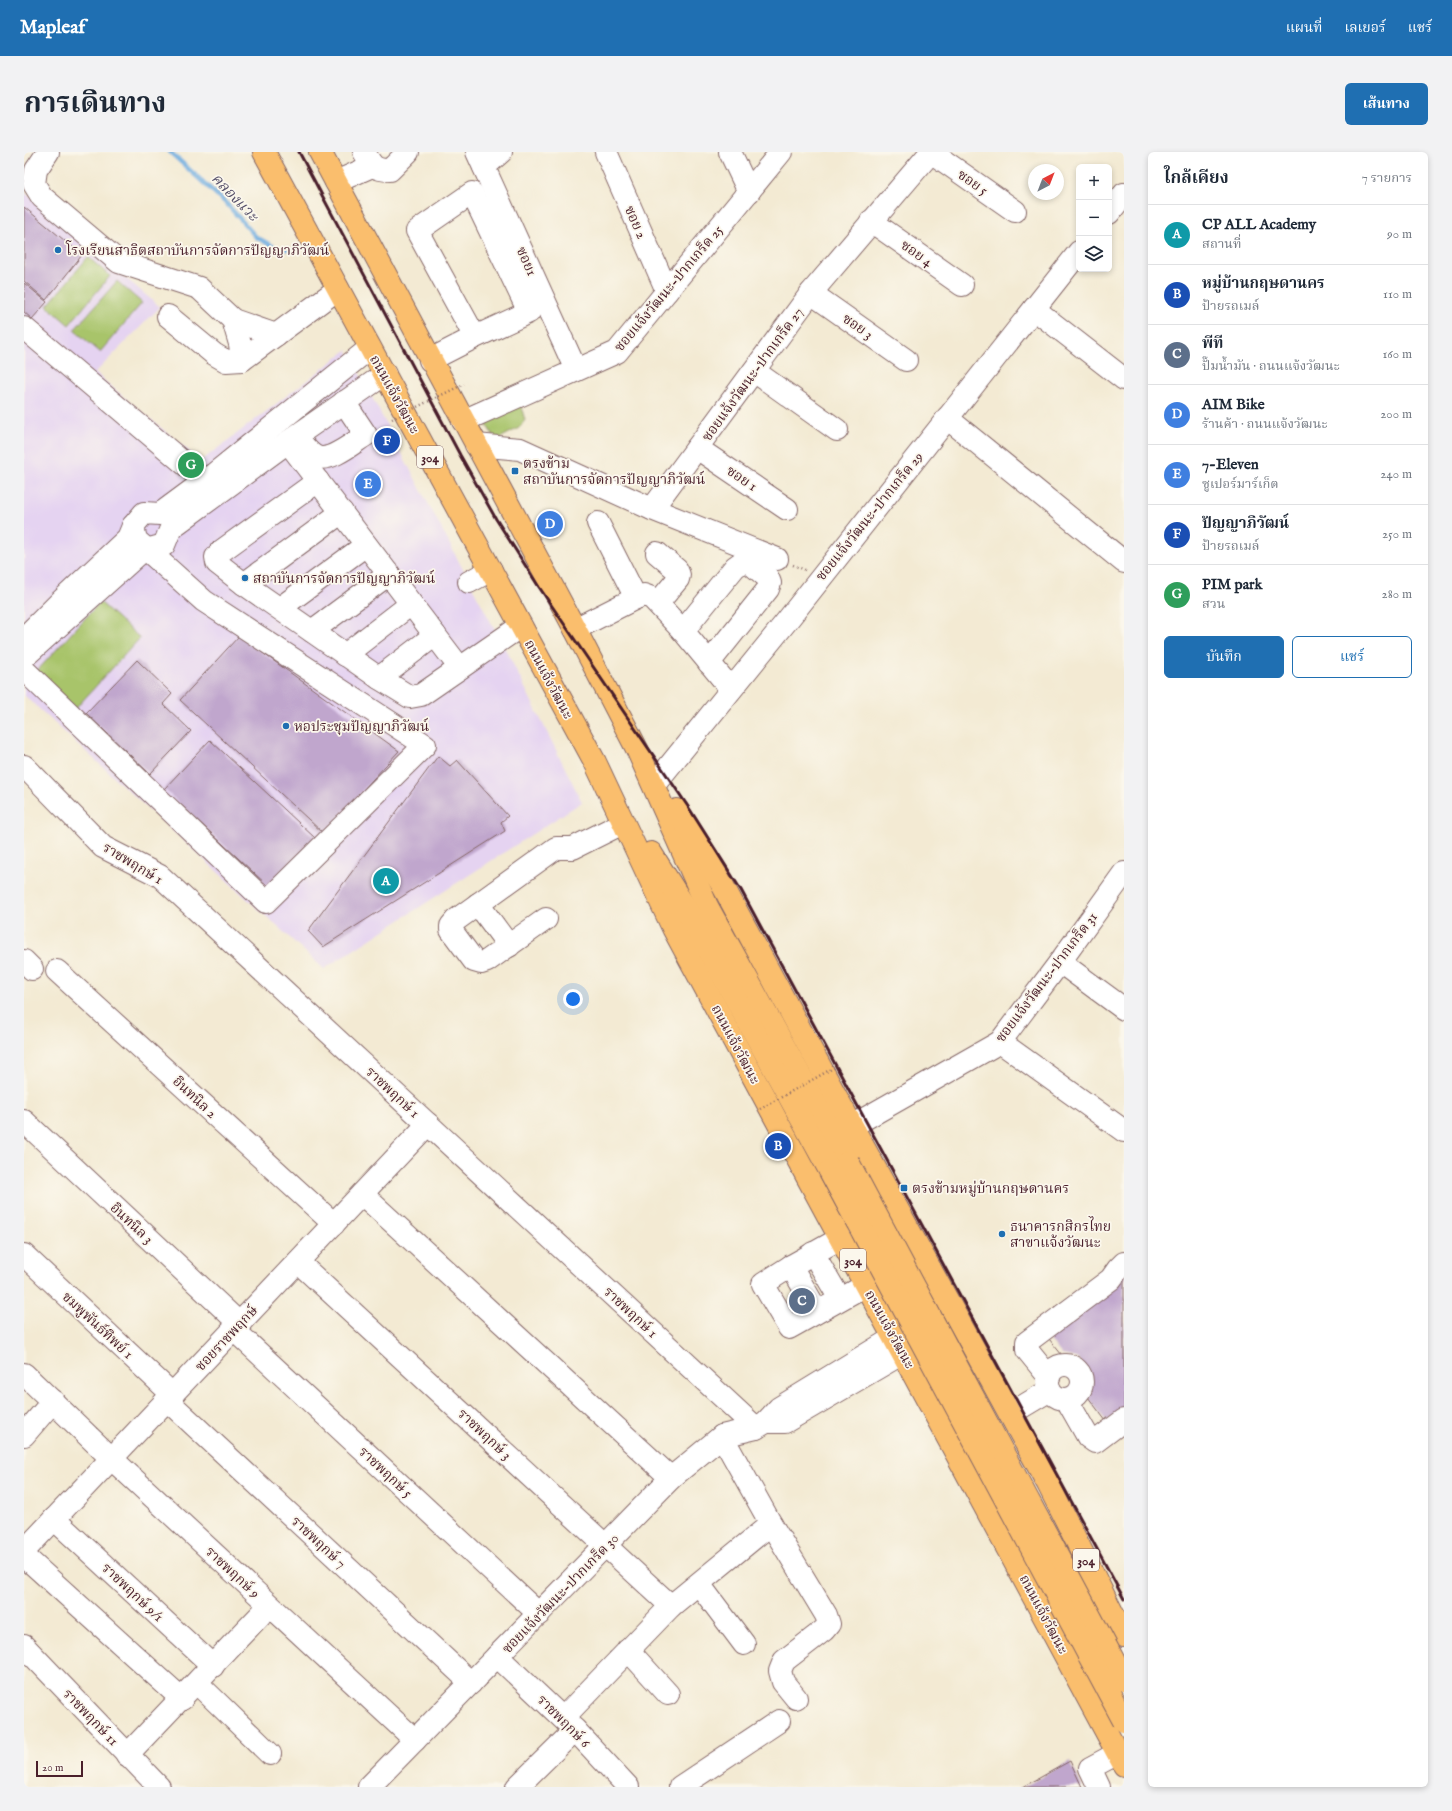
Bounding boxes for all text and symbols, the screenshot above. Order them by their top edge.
text: Mapleaf [20,16,85,40]
text: แผนที่ [1286,19,1322,37]
text: เลเยอร์ [1344,19,1386,37]
text: แชร์ [1408,19,1432,37]
button: เส้นทาง [1345,83,1428,125]
text: การเดินทาง [24,87,166,122]
north arrow [1028,164,1064,200]
map controls [1076,164,1112,272]
button: + [1076,164,1112,200]
street label: ซอย 5 [954,166,991,200]
text: ใกล้เคียง [1164,168,1229,189]
water label: คลองแวะ [207,169,263,227]
text: 7 รายการ [1362,170,1412,187]
button: − [1076,200,1112,236]
street label: ซอย 2 [620,203,651,242]
text: CP ALL Academy [1202,215,1316,234]
street label: ซอยแจ้งวัฒนะ-ปากเกร็ด 25 [611,222,727,356]
text: A [1173,226,1181,243]
text: 90 m [1387,226,1412,243]
street label: ซอย 4 [897,236,936,271]
button: layers [1076,236,1112,272]
text: สถานที่ [1202,236,1241,253]
place label: โรงเรียนสาธิตสถาบันการจัดการปัญญาภิวัฒน์ [65,240,329,260]
street label: ซอย1 [512,244,540,279]
marker: โรงเรียนสาธิตสถาบันการจัดการปัญญาภิวัฒน์ [53,245,63,255]
text: หมู่บ้านกฤษดานคร [1202,274,1325,293]
text: B [1173,286,1181,303]
text: 110 m [1383,286,1412,303]
text: ป้ายรถเมล์ [1202,298,1260,315]
street label: ซอยแจ้งวัฒนะ-ปากเกร็ด 27 [698,304,807,445]
street label: ซอย 3 [839,310,876,344]
text: พีที [1202,334,1223,353]
text: C [1172,346,1182,363]
text: 160 m [1382,346,1412,363]
street label: ถนนแจ้งวัฒนะ [365,352,423,437]
text: ปั๊มน้ำมัน · ถนนแจ้งวัฒนะ [1202,358,1340,375]
text: AIM Bike [1202,395,1265,414]
text: D [1172,406,1182,423]
text: 200 m [1380,406,1412,423]
text: ร้านค้า · ถนนแจ้งวัฒนะ [1202,416,1328,433]
pin: F [374,426,400,456]
road number: 304 [417,446,443,468]
street label: ซอยแจ้งวัฒนะ-ปากเกร็ด 29 [812,448,927,585]
pin: G [178,450,204,480]
place label: ตรงข้าม สถาบันการจัดการปัญญาภิวัฒน์ [523,455,705,489]
text: 7-Eleven [1202,455,1259,474]
street label: ซอย 1 [723,462,760,496]
marker: ตรงข้าม สถาบันการจัดการปัญญาภิวัฒน์ [510,466,520,476]
text: E [1172,466,1182,483]
text: 240 m [1380,466,1412,483]
pin: E [355,469,381,499]
text: ซูเปอร์มาร์เก็ต [1202,476,1279,493]
pin: D [537,509,563,539]
text: ปัญญาภิวัฒน์ [1202,514,1289,533]
text: F [1173,526,1181,543]
text: 250 m [1382,526,1412,543]
text: ป้ายรถเมล์ [1202,538,1260,555]
place label: สถาบันการจัดการปัญญาภิวัฒน์ [253,569,435,588]
marker: สถาบันการจัดการปัญญาภิวัฒน์ [240,573,250,583]
text: PIM park [1202,575,1263,594]
text: G [1172,586,1182,603]
text: 280 m [1382,586,1412,603]
text: สวน [1202,596,1225,613]
button: บันทึก [1164,636,1284,678]
button: แชร์ [1292,636,1412,678]
street label: ถนนแจ้งวัฒนะ [520,637,577,722]
place label: หอประชุมปัญญาภิวัฒน์ [294,717,429,736]
marker: หอประชุมปัญญาภิวัฒน์ [281,721,291,731]
street label: ราชพฤกษ์ 1 [99,838,166,889]
pin: A [373,866,399,896]
street label: ซอยแจ้งวัฒนะ-ปากเกร็ด 31 [992,909,1102,1046]
your location [563,989,583,1009]
street label: ถนนแจ้งวัฒนะ [707,1002,764,1087]
street label: ราชพฤกษ์ 1 [362,1063,424,1122]
street label: อินทนิล 2 [169,1073,220,1123]
pin: B [765,1131,791,1161]
place label: ตรงข้ามหมู่บ้านกฤษดานคร [912,1180,1069,1198]
marker: ตรงข้ามหมู่บ้านกฤษดานคร [899,1183,909,1193]
street label: อินทนิล 3 [106,1199,157,1248]
place label: ธนาคารกสิกรไทย สาขาแจ้งวัฒนะ [1010,1216,1111,1252]
marker: ธนาคารกสิกรไทย สาขาแจ้งวัฒนะ [997,1229,1007,1239]
road number: 304 [840,1249,866,1271]
street label: ราชพฤกษ์ 1 [600,1283,662,1342]
pin: C [789,1286,815,1316]
street label: ถนนแจ้งวัฒนะ [860,1287,918,1372]
street label: ชมพูพันธ์ทิพย์ 1 [58,1288,137,1363]
street label: ซอยราชพฤกษ์ [191,1301,262,1375]
street label: ราชพฤกษ์ 3 [454,1405,516,1464]
street label: ราชพฤกษ์ 5 [355,1443,417,1502]
street label: ราชพฤกษ์ 7 [287,1512,350,1573]
street label: ซอยแจ้งวัฒนะ-ปากเกร็ด 30 [499,1530,623,1658]
street label: ราชพฤกษ์ 9 [201,1542,264,1602]
road number: 304 [1073,1549,1099,1571]
street label: ราชพฤกษ์ 9/1 [98,1559,168,1626]
street label: ถนนแจ้งวัฒนะ [1015,1572,1072,1657]
street label: ราชพฤกษ์ 11 [59,1685,123,1750]
street label: ราชพฤกษ์ 6 [533,1691,595,1753]
scale bar [36,1759,83,1778]
text: 20 m [42,1761,63,1775]

